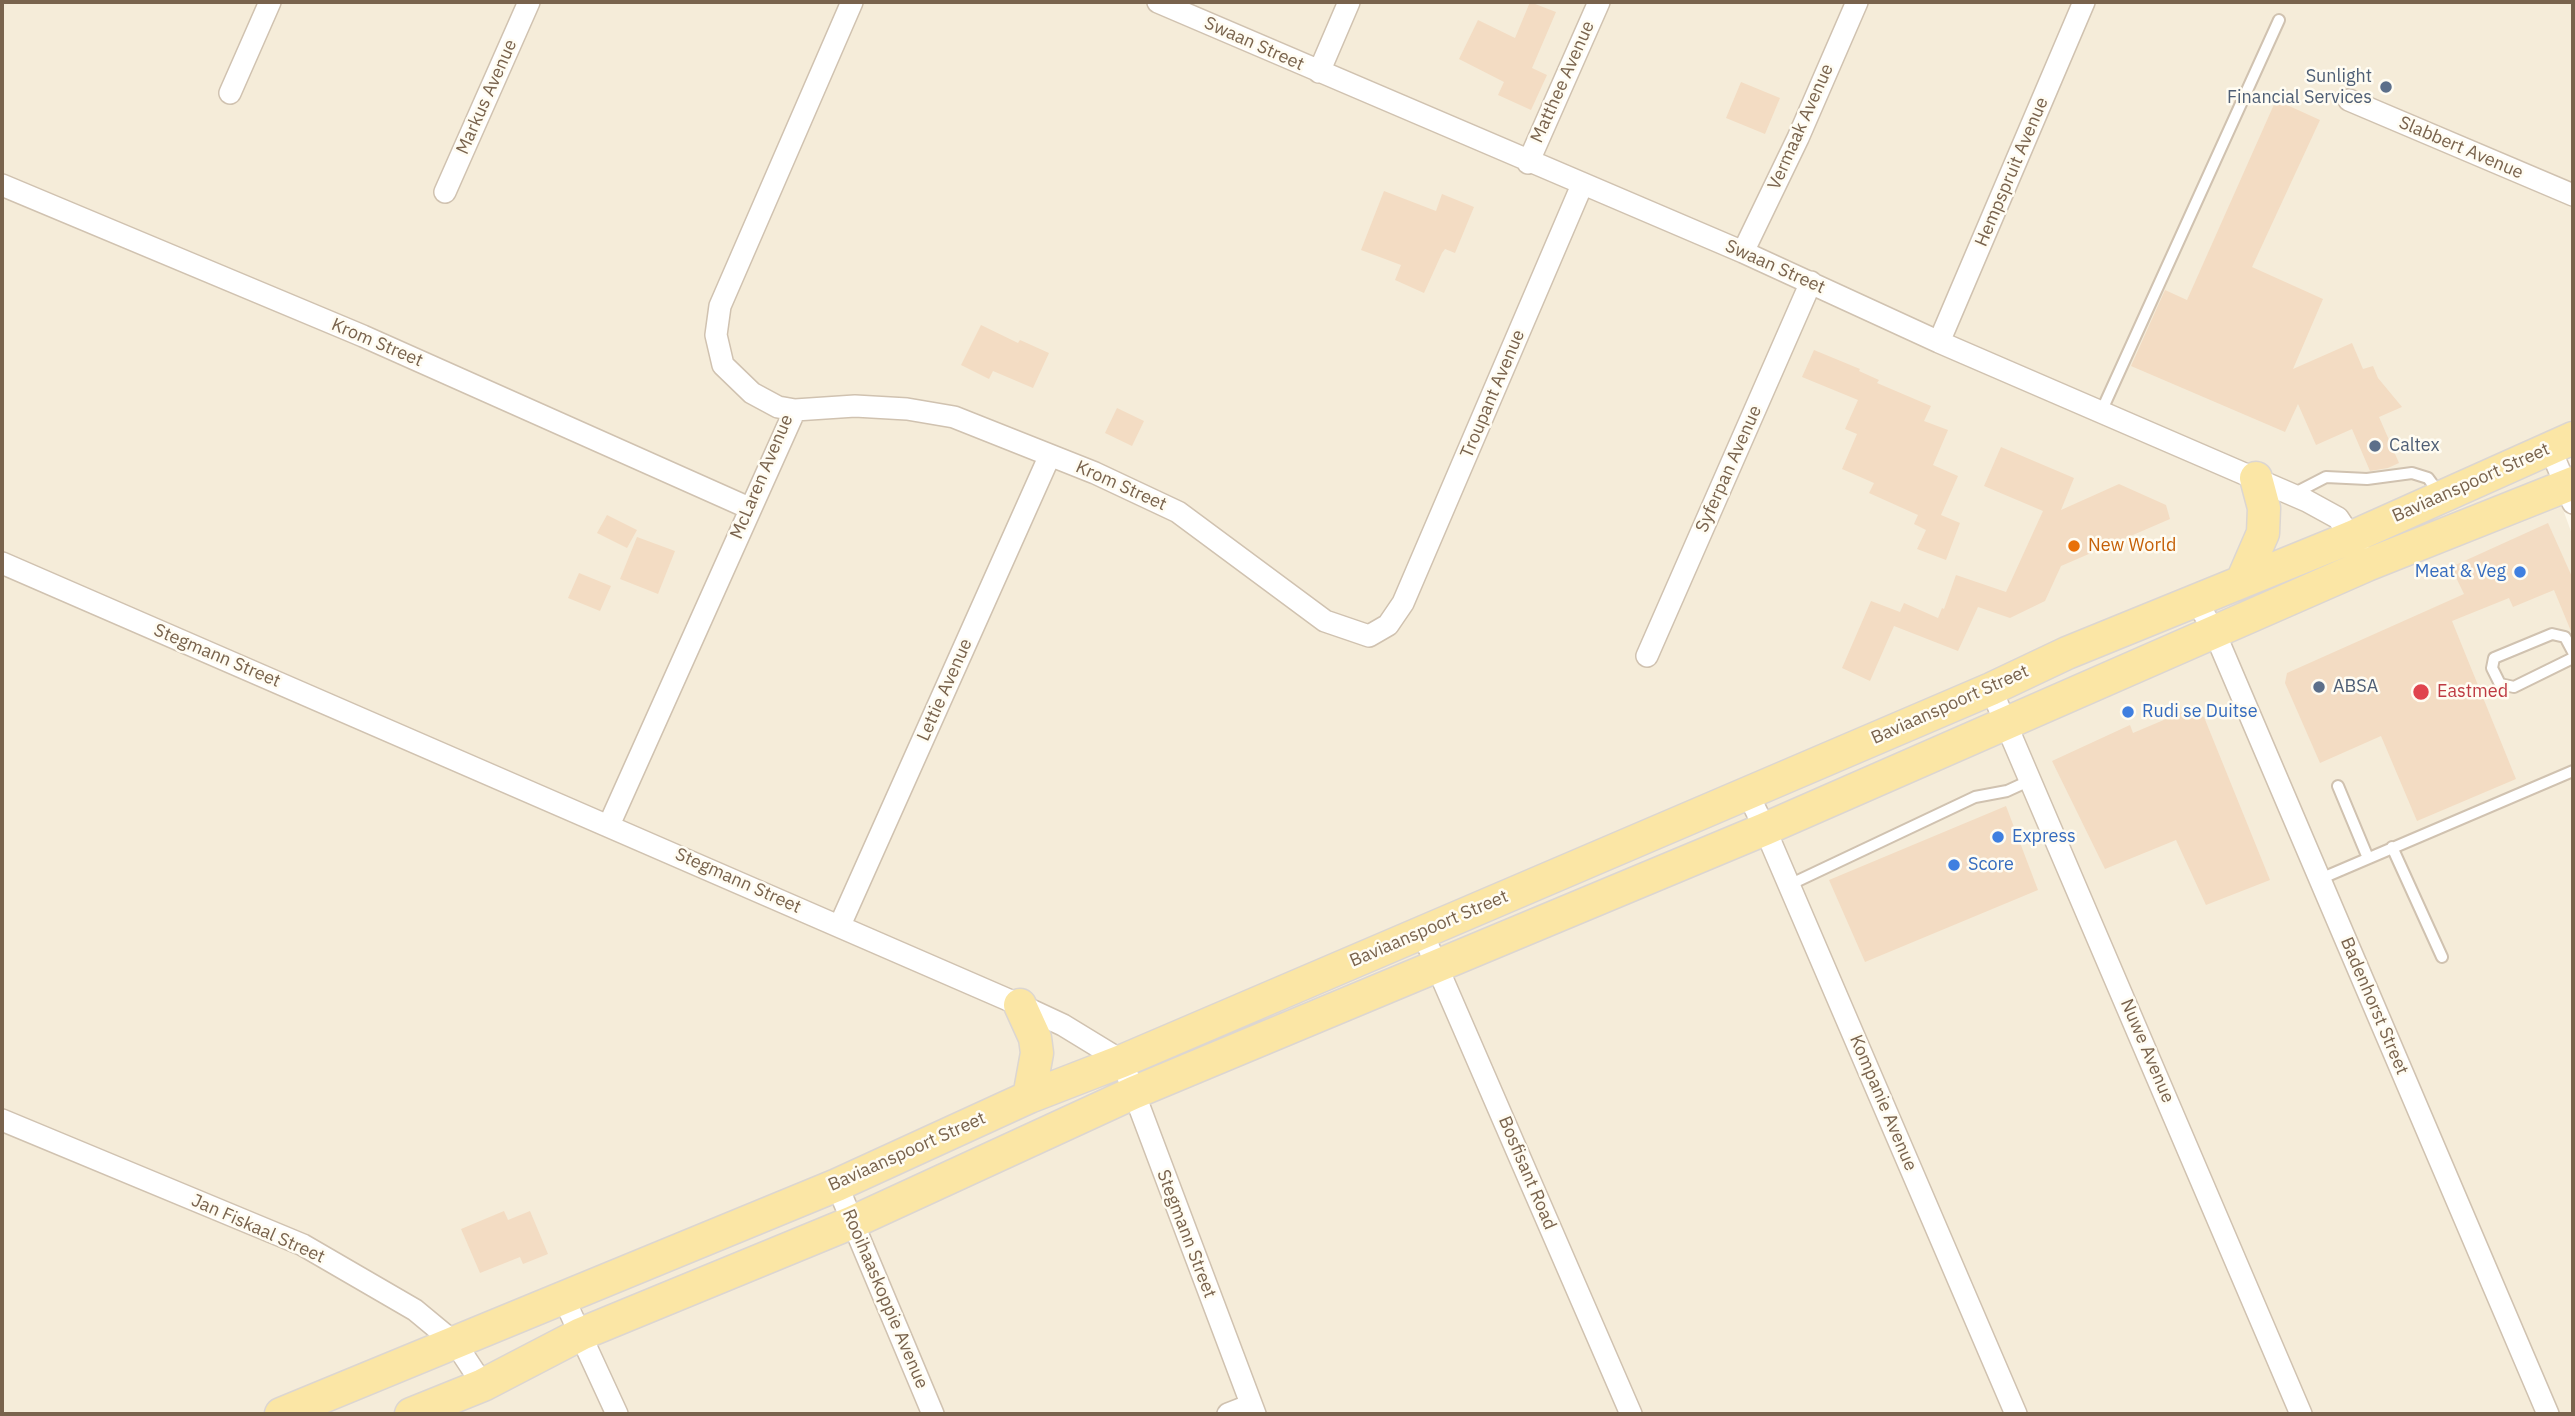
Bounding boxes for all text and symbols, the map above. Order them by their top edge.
street label: Swaan Street [1201,12,1307,76]
street label: Matthee Avenue [1526,18,1600,146]
street label: Markus Avenue [452,36,522,158]
street label: Vermaak Avenue [1764,61,1838,193]
place label: Sunlight Financial Services [2227,66,2372,108]
marker: Sunlight Financial Services [2378,79,2394,95]
street label: Hempspruit Avenue [1971,94,2053,250]
street label: Slabbert Avenue [2396,112,2526,184]
street label: Swaan Street [1722,235,1828,299]
street label: Krom Street [328,314,426,372]
street label: Troupant Avenue [1456,327,1530,461]
street label: Syferpan Avenue [1691,402,1767,536]
street label: McLaren Avenue [726,411,798,543]
place label: Caltex [2389,435,2440,457]
marker: Caltex [2367,438,2383,454]
street label: Baviaanspoort Street [2389,439,2553,527]
street label: Krom Street [1072,456,1170,516]
place label: New World [2088,535,2176,557]
marker: New World [2066,538,2082,554]
place label: Meat & Veg [2415,561,2506,583]
marker: Meat & Veg [2512,564,2528,580]
street label: Stegmann Street [150,620,284,692]
street label: Lettie Avenue [913,635,977,745]
street label: Baviaanspoort Street [1868,661,2032,749]
place label: ABSA [2333,676,2378,698]
marker: ABSA [2311,679,2327,695]
place label: Eastmed [2437,681,2508,703]
marker: Eastmed [2411,682,2431,702]
place label: Rudi se Duitse [2142,701,2258,723]
marker: Rudi se Duitse [2120,704,2136,720]
place label: Express [2012,826,2076,848]
marker: Express [1990,829,2006,845]
street label: Stegmann Street [672,844,804,918]
place label: Score [1968,854,2014,876]
marker: Score [1946,857,1962,873]
street label: Baviaanspoort Street [1347,886,1511,972]
street label: Badenhorst Street [2335,934,2413,1078]
street label: Nuwe Avenue [2115,996,2179,1106]
street label: Kompanie Avenue [1845,1032,1921,1174]
street label: Baviaanspoort Street [825,1108,989,1196]
street label: Bosfisant Road [1493,1113,1561,1233]
street label: Stegmann Street [1152,1167,1220,1301]
street label: Jan Fiskaal Street [188,1190,328,1268]
street label: Rooihaaskoppie Avenue [837,1206,933,1392]

